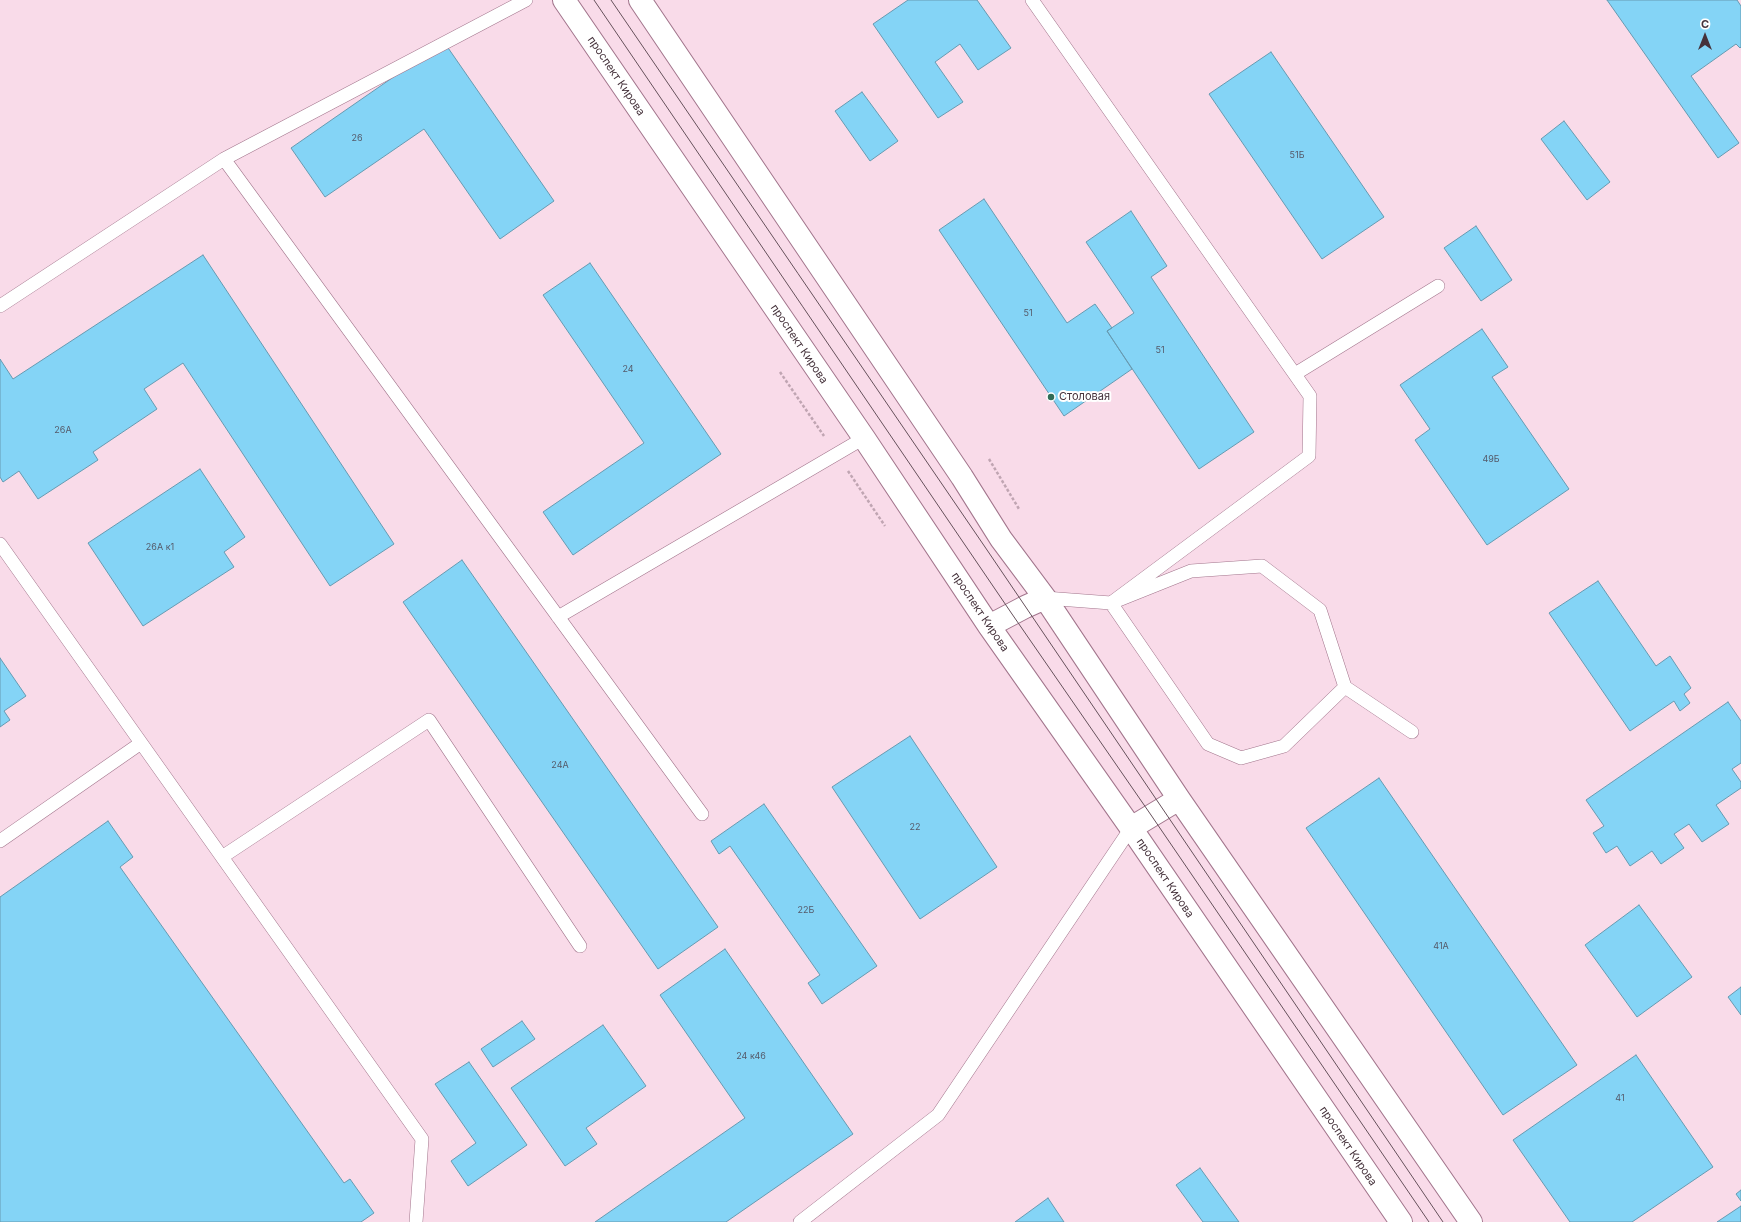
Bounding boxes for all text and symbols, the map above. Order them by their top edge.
north arrow [1685,16,1725,56]
text: С [1701,17,1709,31]
street label: проспект Кирова [585,34,647,118]
house number: 26 [351,133,363,143]
house number: 51Б [1290,150,1304,160]
street label: проспект Кирова [768,302,830,386]
house number: 51 [1023,308,1033,318]
house number: 51 [1155,345,1165,355]
house number: 24 [622,364,634,374]
place label: Столовая [1059,390,1110,404]
marker: Столовая [1046,392,1056,402]
house number: 26А [54,425,72,435]
house number: 49Б [1482,454,1500,464]
house number: 26А к1 [146,542,174,552]
street label: проспект Кирова [949,570,1011,654]
house number: 24А [551,760,569,770]
house number: 22 [910,822,920,832]
street label: проспект Кирова [1134,836,1196,920]
house number: 22Б [798,905,814,915]
house number: 41А [1433,941,1449,951]
house number: 24 к46 [736,1051,766,1061]
house number: 41 [1615,1093,1625,1103]
street label: проспект Кирова [1317,1104,1379,1188]

